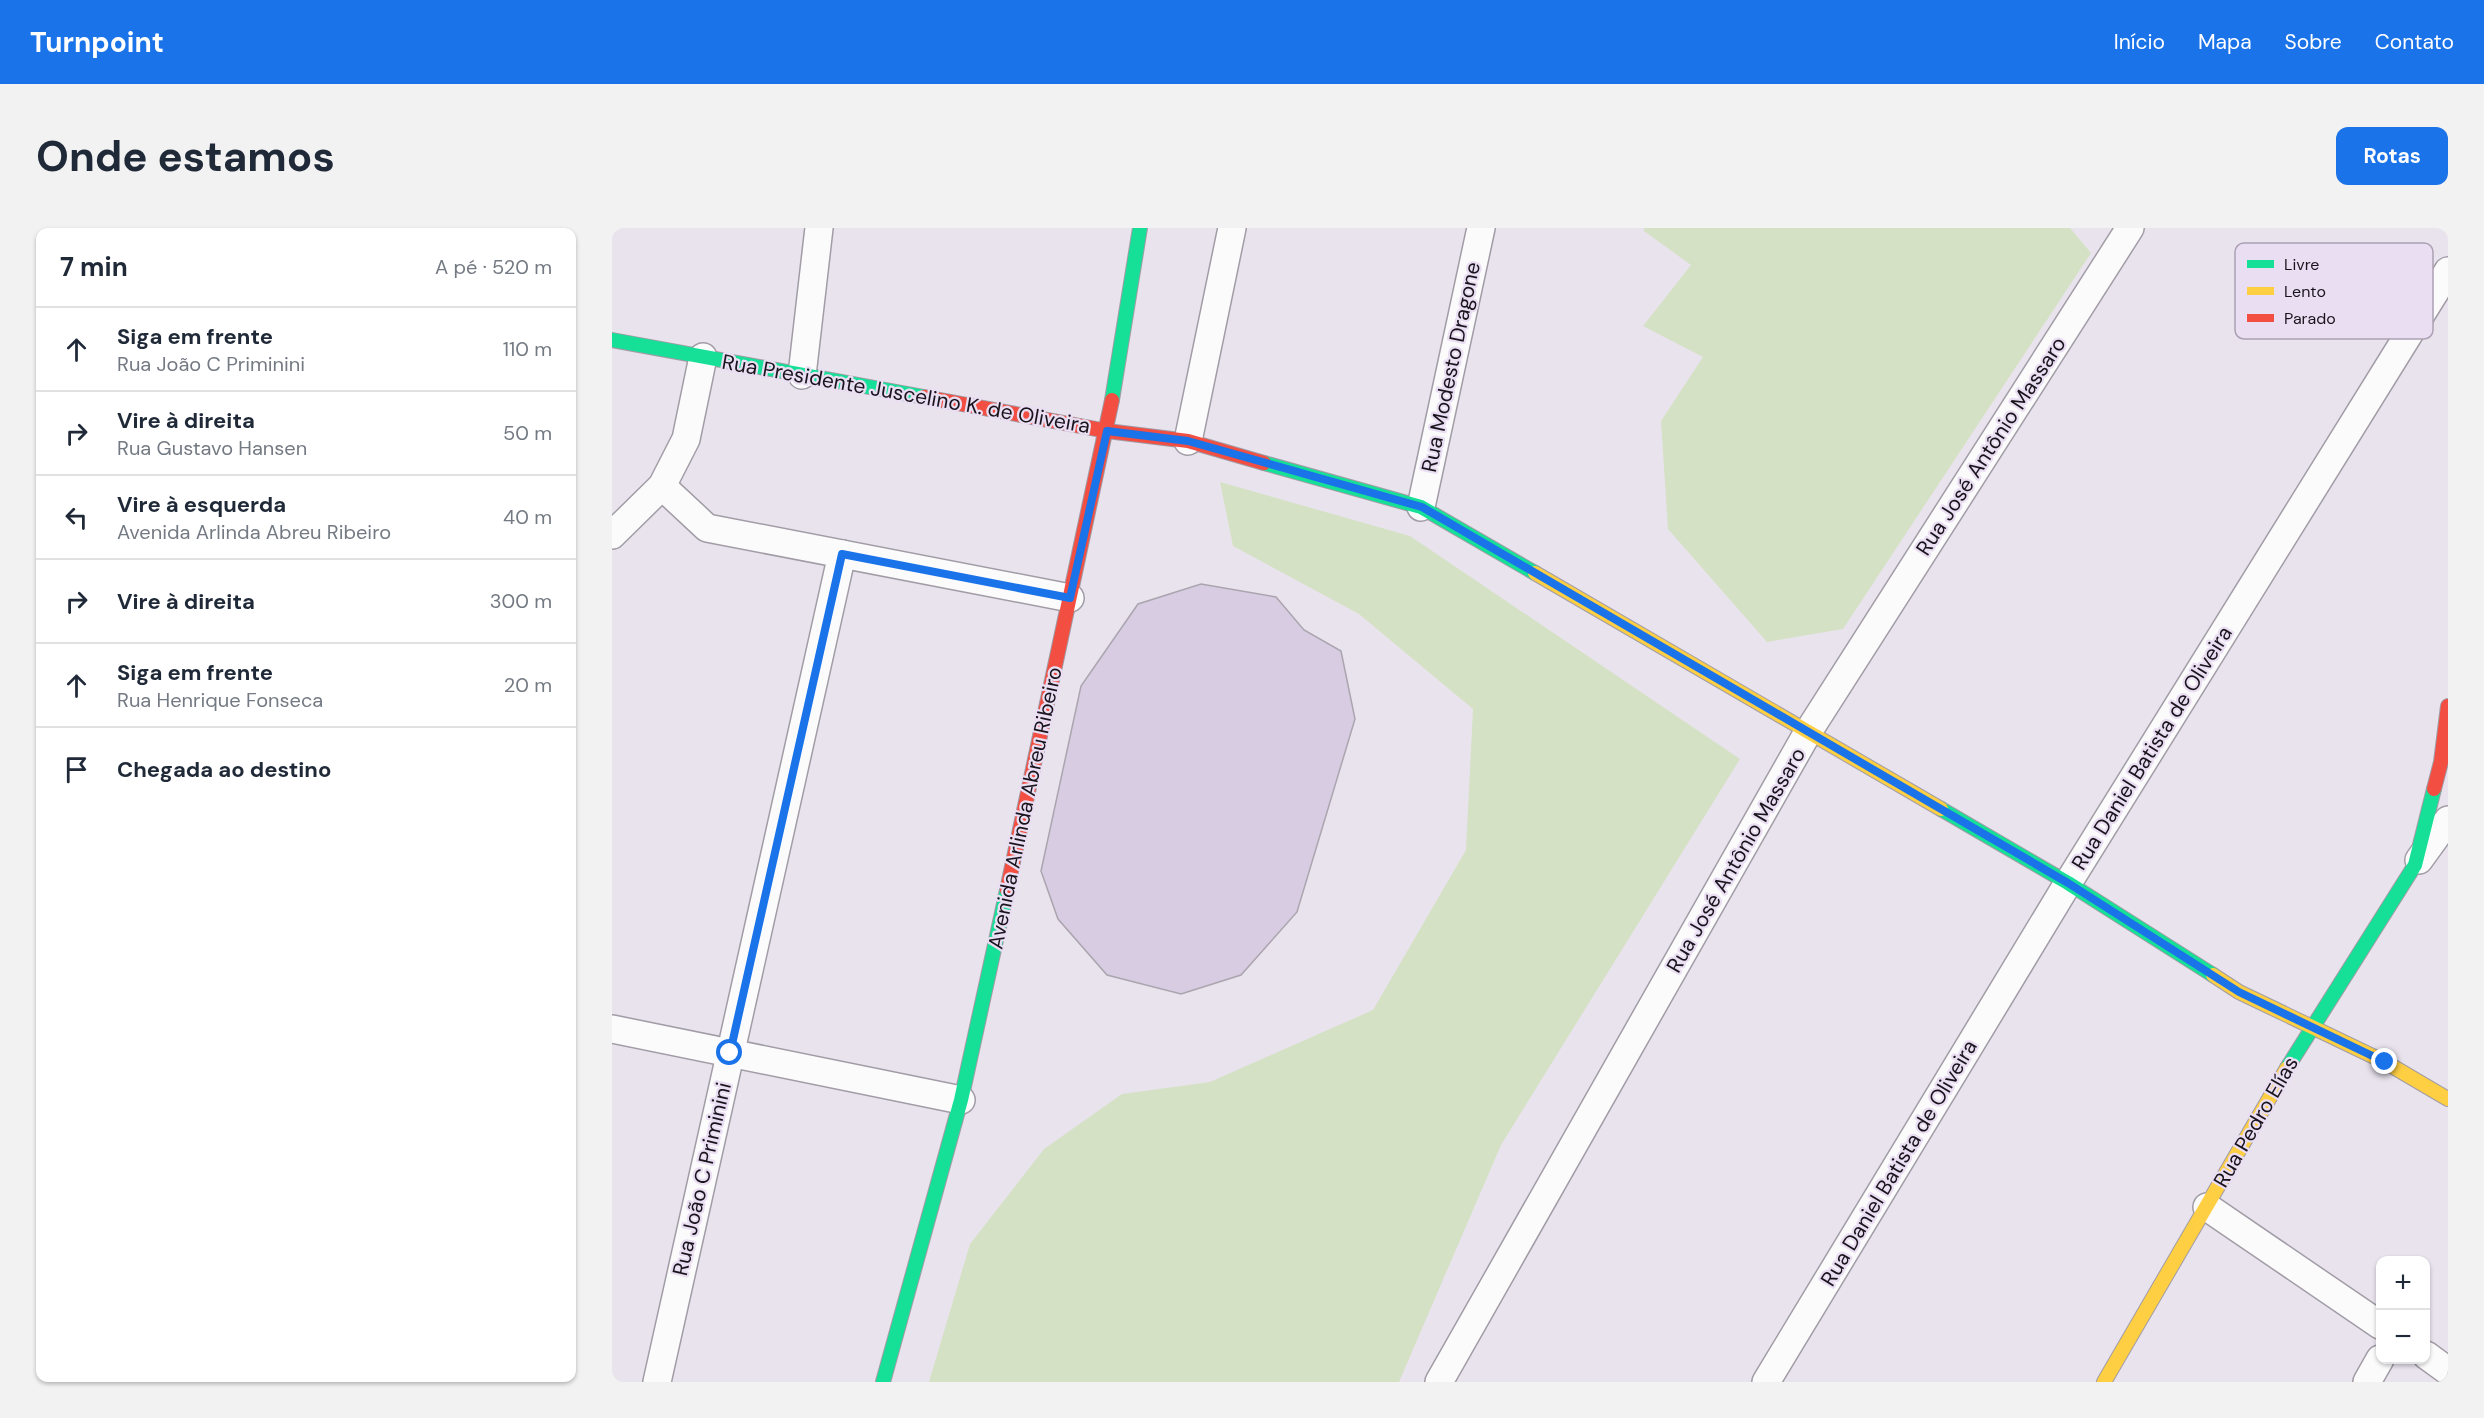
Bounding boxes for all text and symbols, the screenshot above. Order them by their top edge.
text: Turnpoint [30,24,164,61]
text: Início [2114,28,2165,56]
text: Mapa [2198,28,2252,56]
text: Sobre [2285,28,2342,56]
text: Contato [2375,28,2454,56]
button: Rotas [2336,127,2448,185]
text: Onde estamos [36,129,335,184]
legend [2235,243,2433,339]
text: 7 min [60,250,128,284]
text: A pé · 520 m [435,254,552,280]
text: Livre [2284,254,2319,275]
street label: Rua Modesto Dragone [1415,259,1487,475]
text: Lento [2284,281,2326,302]
text: Parado [2284,308,2336,329]
text: Siga em frente [117,322,273,351]
street label: Rua José Antônio Massaro [1910,331,2072,561]
icon: ahead [60,333,93,366]
text: 110 m [503,336,552,362]
street label: Rua Presidente Juscelino K. de Oliveira [720,348,1092,440]
text: Rua João C Priminini [117,351,305,377]
text: Vire à direita [117,406,255,435]
icon: right [60,417,93,450]
text: 50 m [503,420,552,446]
text: Rua Gustavo Hansen [117,435,307,461]
text: Vire à esquerda [117,490,286,519]
icon: left [60,501,93,534]
text: 40 m [503,504,552,530]
text: Avenida Arlinda Abreu Ribeiro [117,519,391,545]
icon: right [60,585,93,618]
text: Vire à direita [117,587,255,616]
text: 300 m [490,588,552,614]
street label: Rua Daniel Batista de Oliveira [2065,621,2239,875]
text: Siga em frente [117,658,273,687]
street label: Avenida Arlinda Abreu Ribeiro [981,664,1069,952]
icon: ahead [60,669,93,702]
text: 20 m [504,672,552,698]
text: Rua Henrique Fonseca [117,687,323,713]
street label: Rua José Antônio Massaro [1660,742,1812,978]
icon: arrive [60,753,93,786]
text: Chegada ao destino [117,755,331,784]
street label: Rua Daniel Batista de Oliveira [1814,1035,1984,1291]
route start [716,1039,742,1065]
route end [2371,1048,2397,1074]
street label: Rua Pedro Elías [2207,1051,2305,1193]
street label: Rua João C Priminini [666,1080,738,1278]
map controls [2376,1256,2430,1364]
button: + [2376,1256,2430,1310]
button: − [2376,1310,2430,1364]

